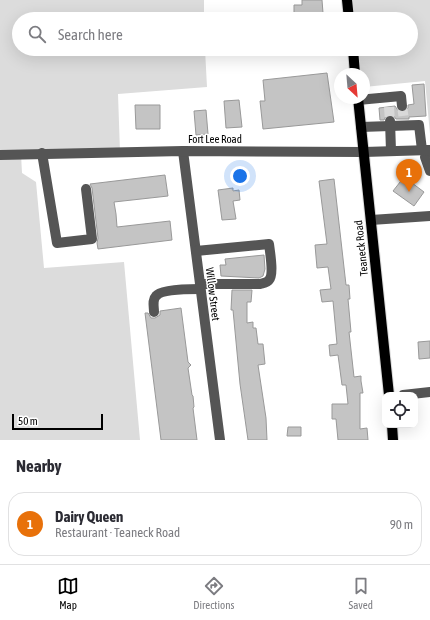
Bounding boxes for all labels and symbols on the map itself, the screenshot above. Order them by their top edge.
north arrow [334,68,370,104]
street label: Fort Lee Road [188,133,242,145]
pin: 1 [396,159,422,192]
your location [230,166,250,186]
street label: Teaneck Road [352,220,370,276]
street label: Willow Street [204,267,222,321]
scale bar [12,412,103,431]

